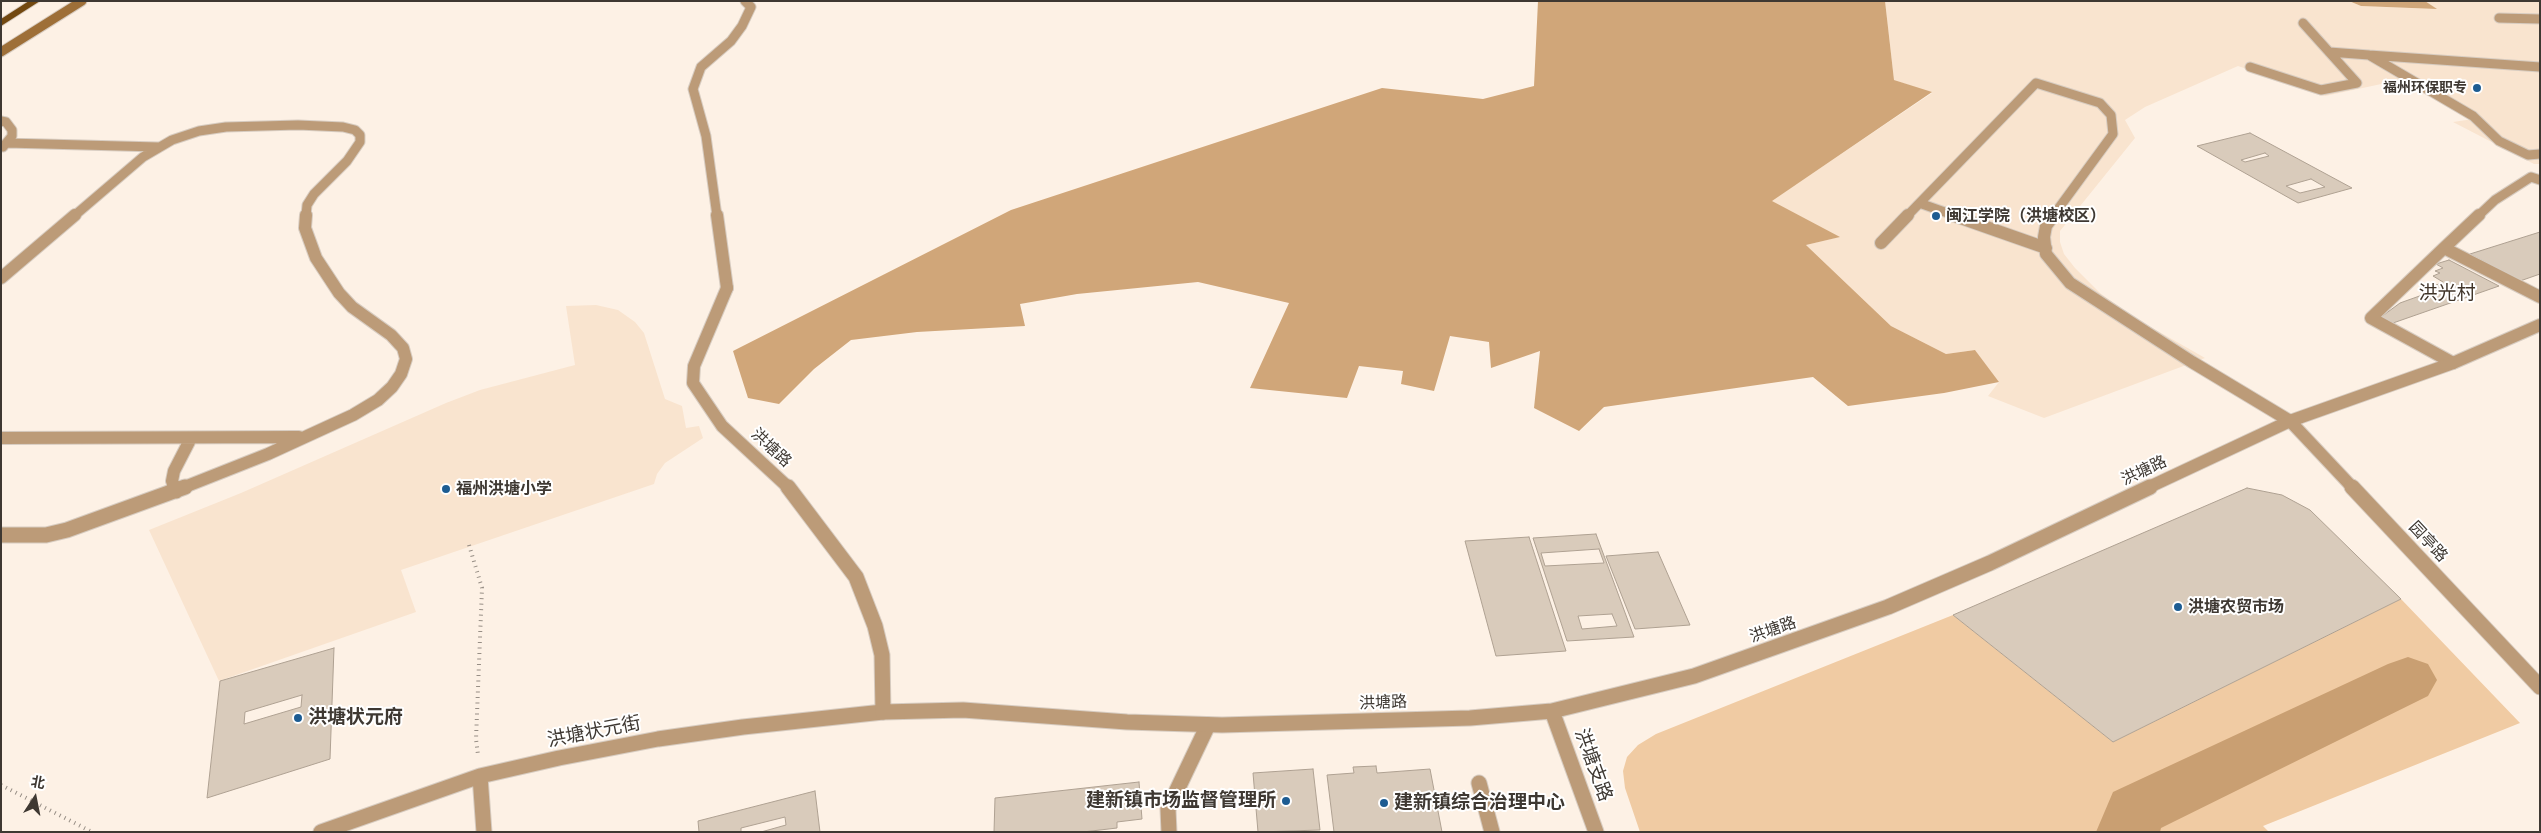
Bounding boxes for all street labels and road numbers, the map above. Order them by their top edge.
street label: 洪塘路 [747,425,795,471]
street label: 洪塘路 [2118,452,2170,490]
street label: 园亭路 [2405,518,2451,566]
street label: 洪塘路 [1747,613,1799,647]
street label: 洪塘路 [1359,693,1407,713]
street label: 洪塘状元街 [545,712,643,752]
street label: 洪塘支路 [1569,725,1617,805]

